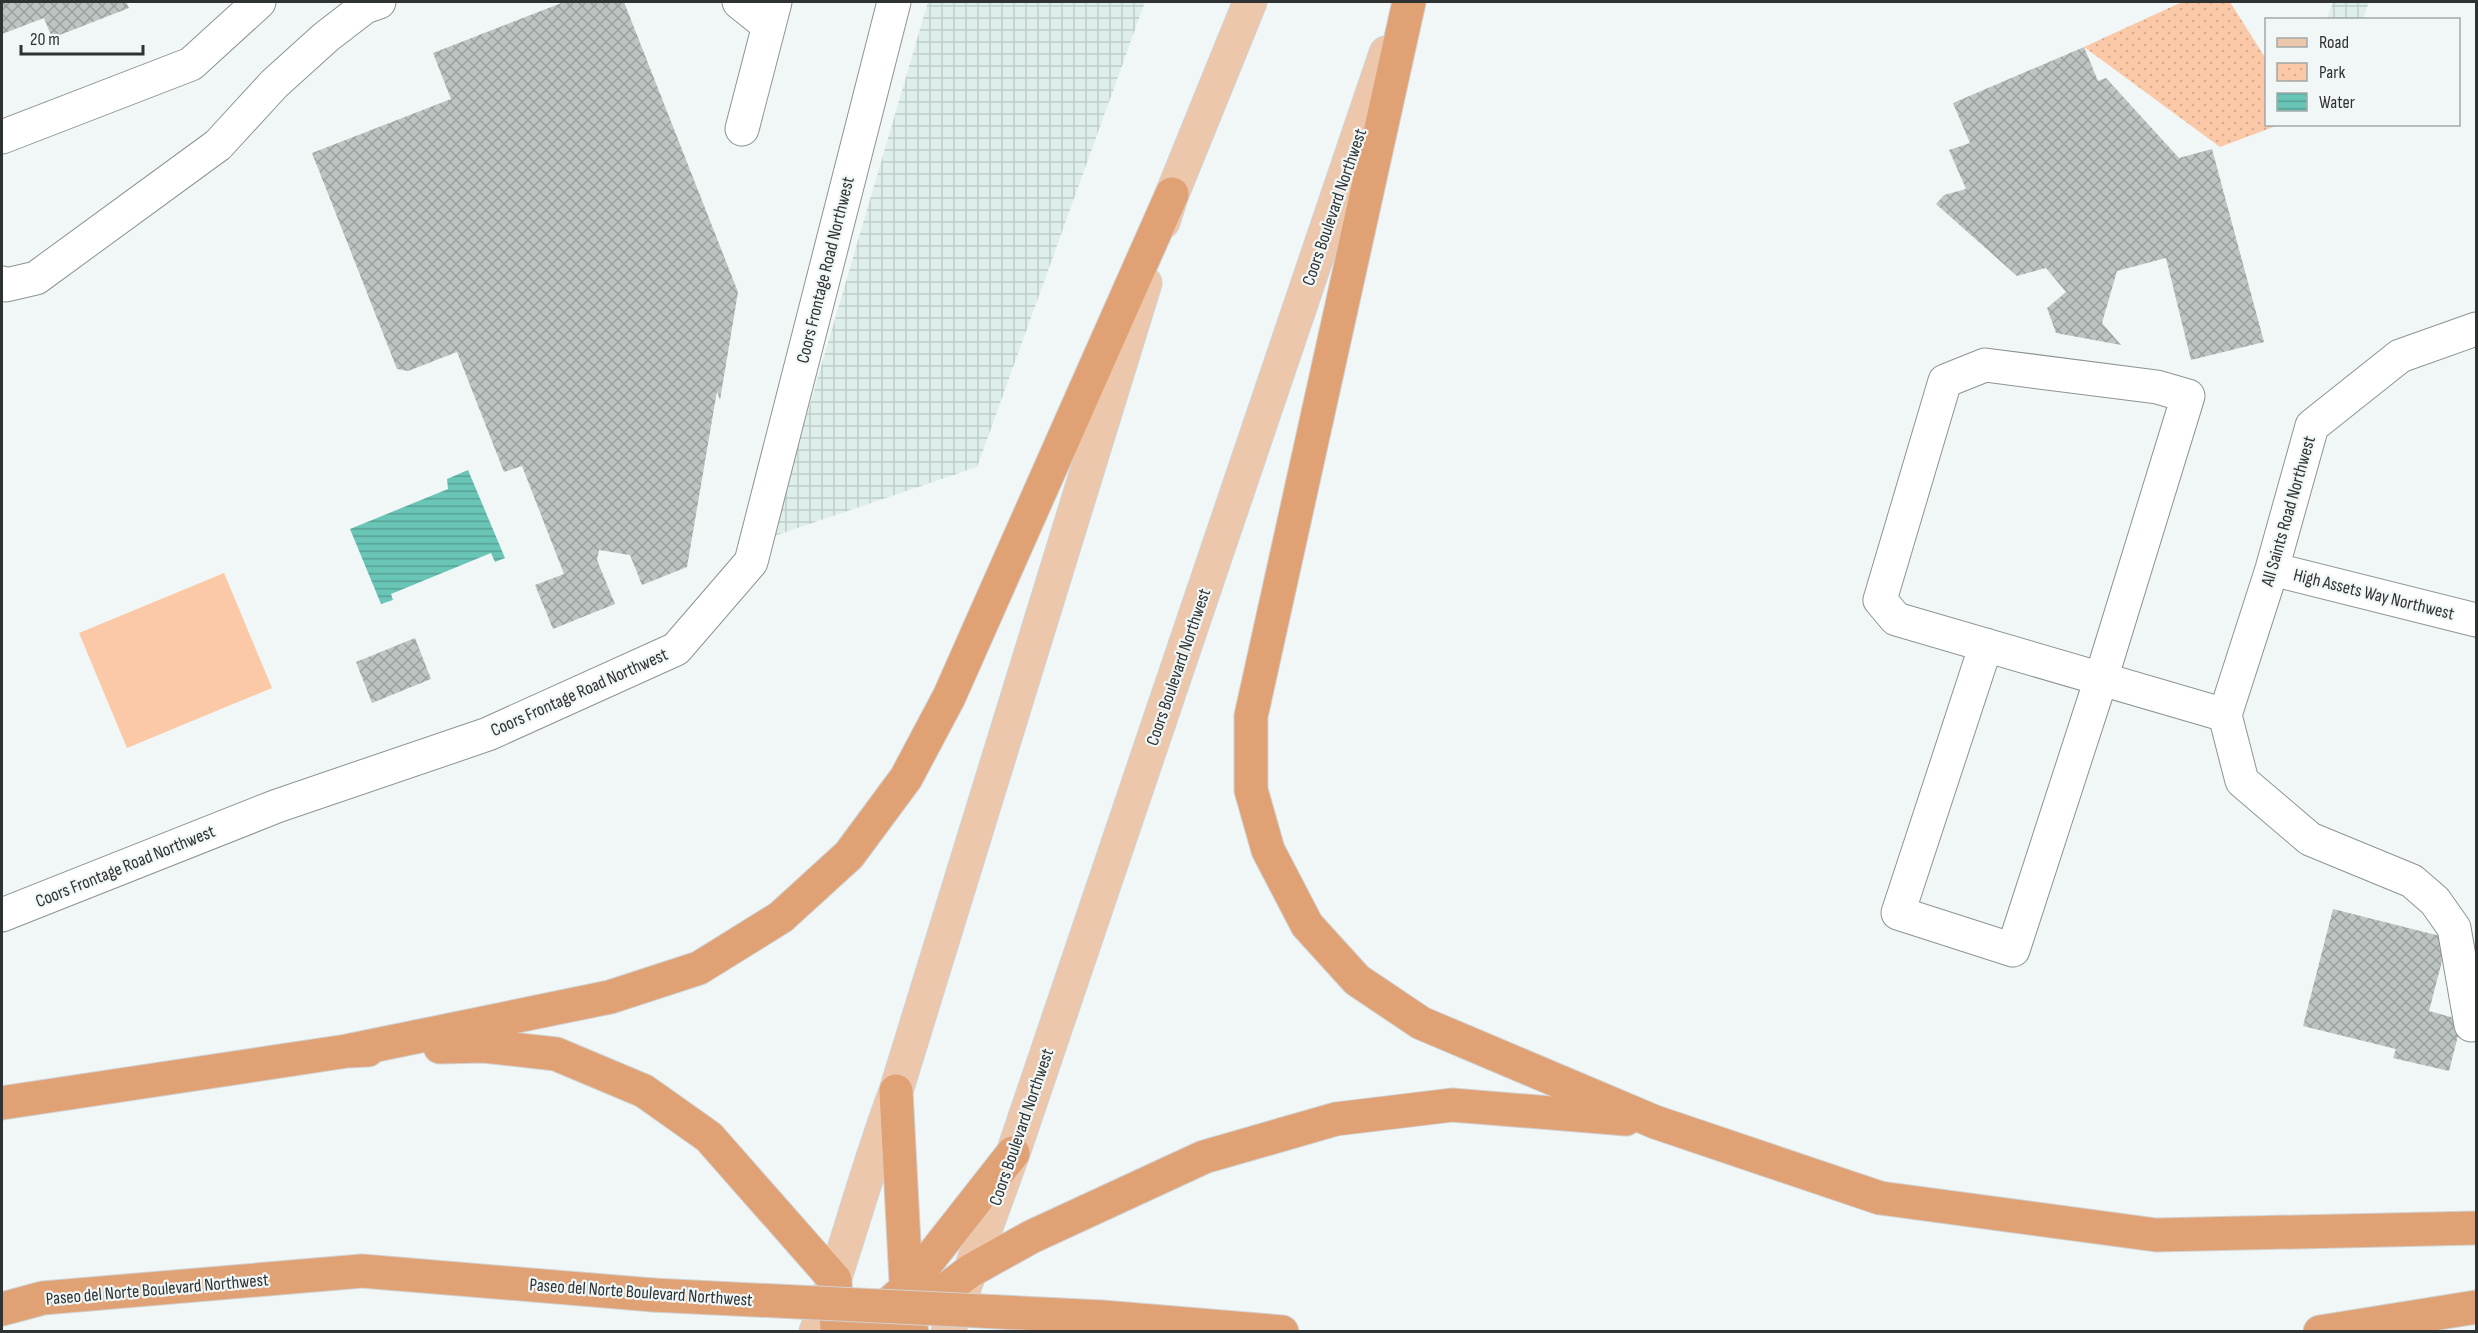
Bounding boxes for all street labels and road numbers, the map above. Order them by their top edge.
street label: Coors Boulevard Northwest [1298,125,1371,288]
street label: Coors Frontage Road Northwest [792,174,859,366]
street label: All Saints Road Northwest [2257,433,2320,590]
street label: High Assets Way Northwest [2291,564,2457,625]
street label: Coors Boulevard Northwest [1142,585,1215,748]
street label: Coors Frontage Road Northwest [487,644,671,741]
street label: Coors Frontage Road Northwest [32,821,218,912]
street label: Coors Boulevard Northwest [985,1045,1058,1208]
street label: Paseo del Norte Boulevard Northwest [45,1269,270,1310]
street label: Paseo del Norte Boulevard Northwest [529,1274,754,1311]

